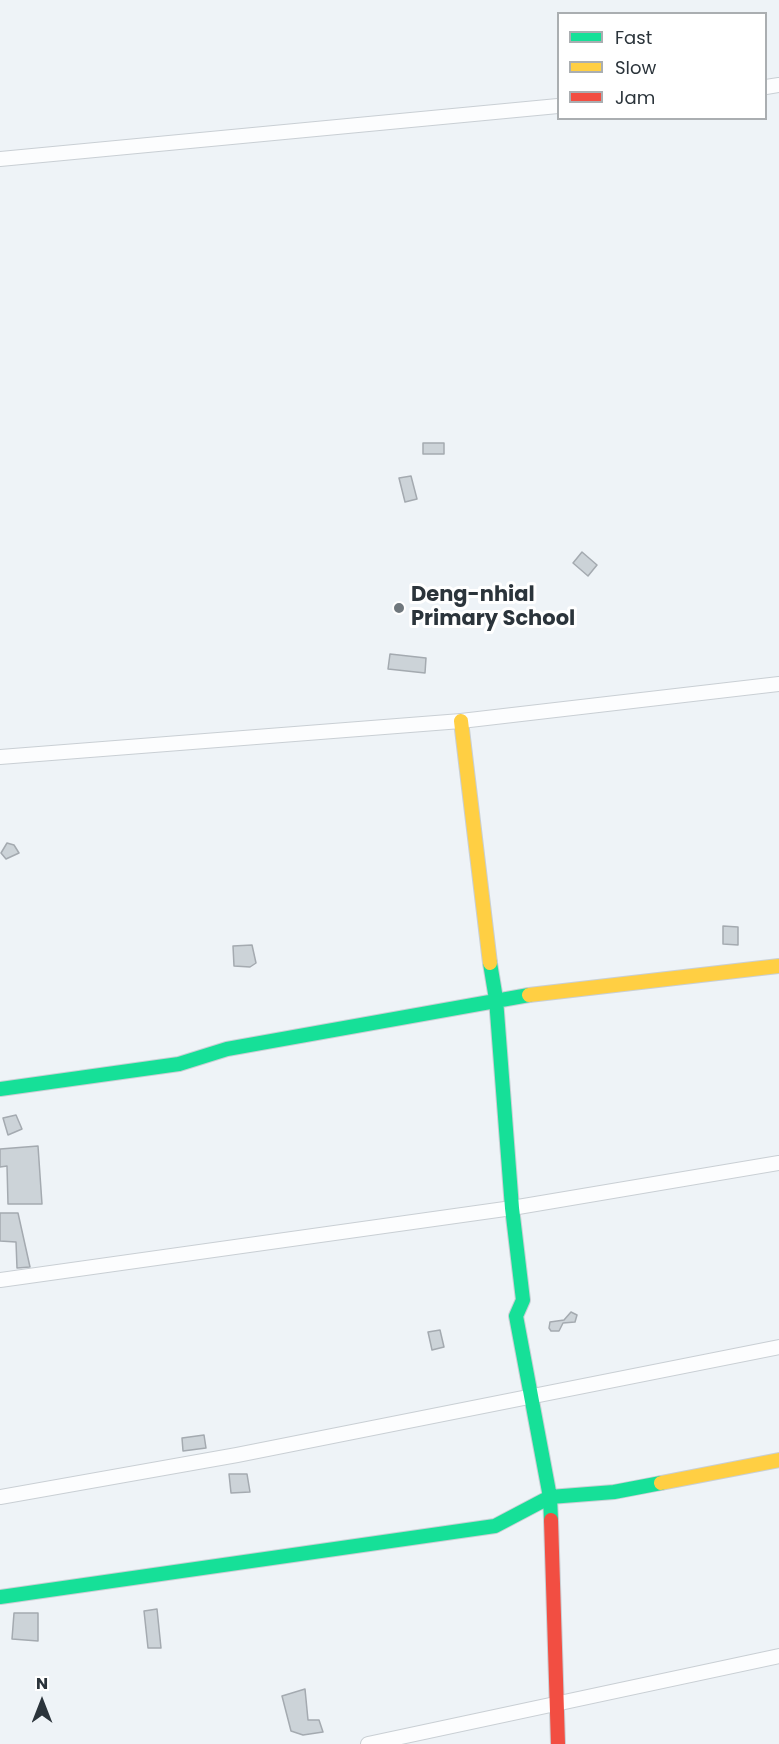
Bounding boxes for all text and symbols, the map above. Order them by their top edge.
legend [557,12,767,120]
text: Fast [615,25,652,50]
text: Slow [615,55,656,80]
text: Jam [615,85,655,110]
place label: Deng-nhial Primary School [411,583,575,633]
marker: Deng-nhial Primary School [392,601,406,615]
north arrow [12,1672,72,1732]
text: N [36,1672,48,1695]

